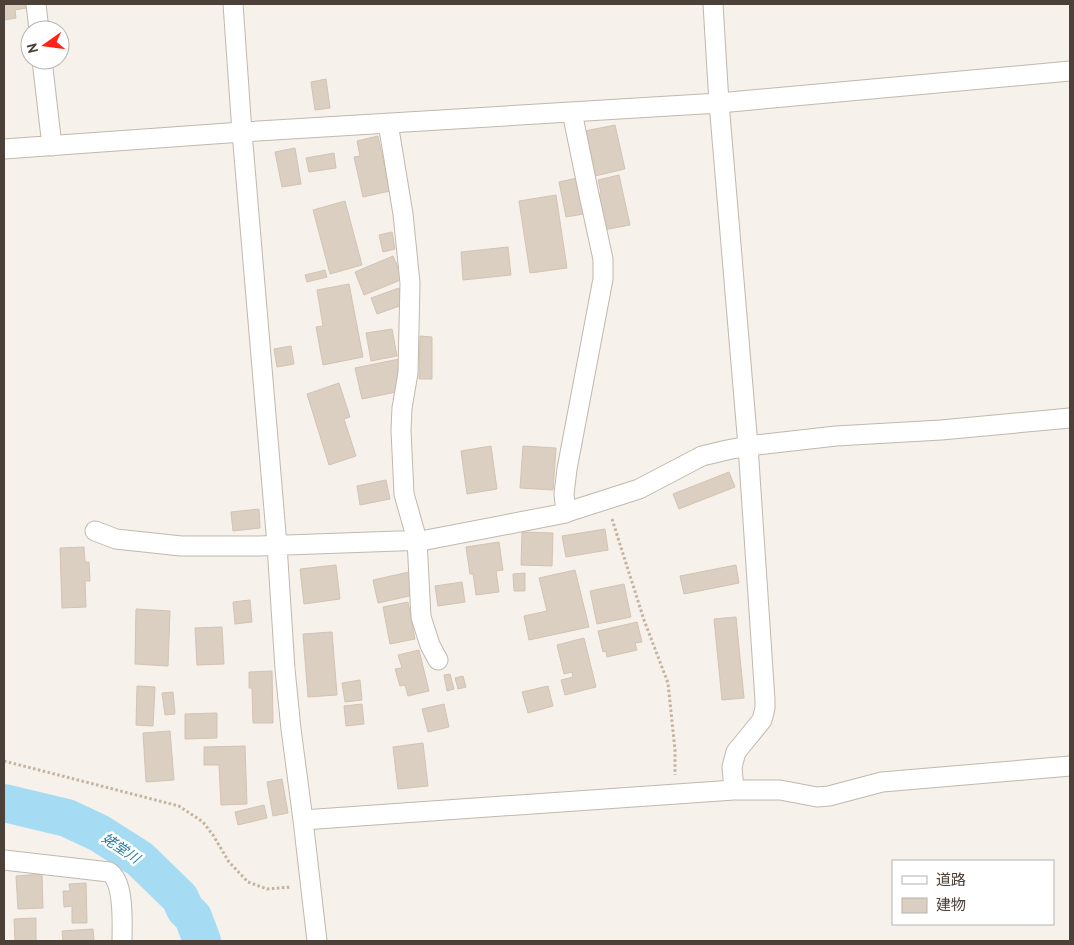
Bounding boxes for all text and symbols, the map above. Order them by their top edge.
north arrow [20,20,70,70]
text: N [23,42,42,55]
water label: 姥堂川 [99,829,145,868]
legend [892,860,1054,925]
text: 道路 [936,870,966,889]
text: 建物 [936,895,966,914]

